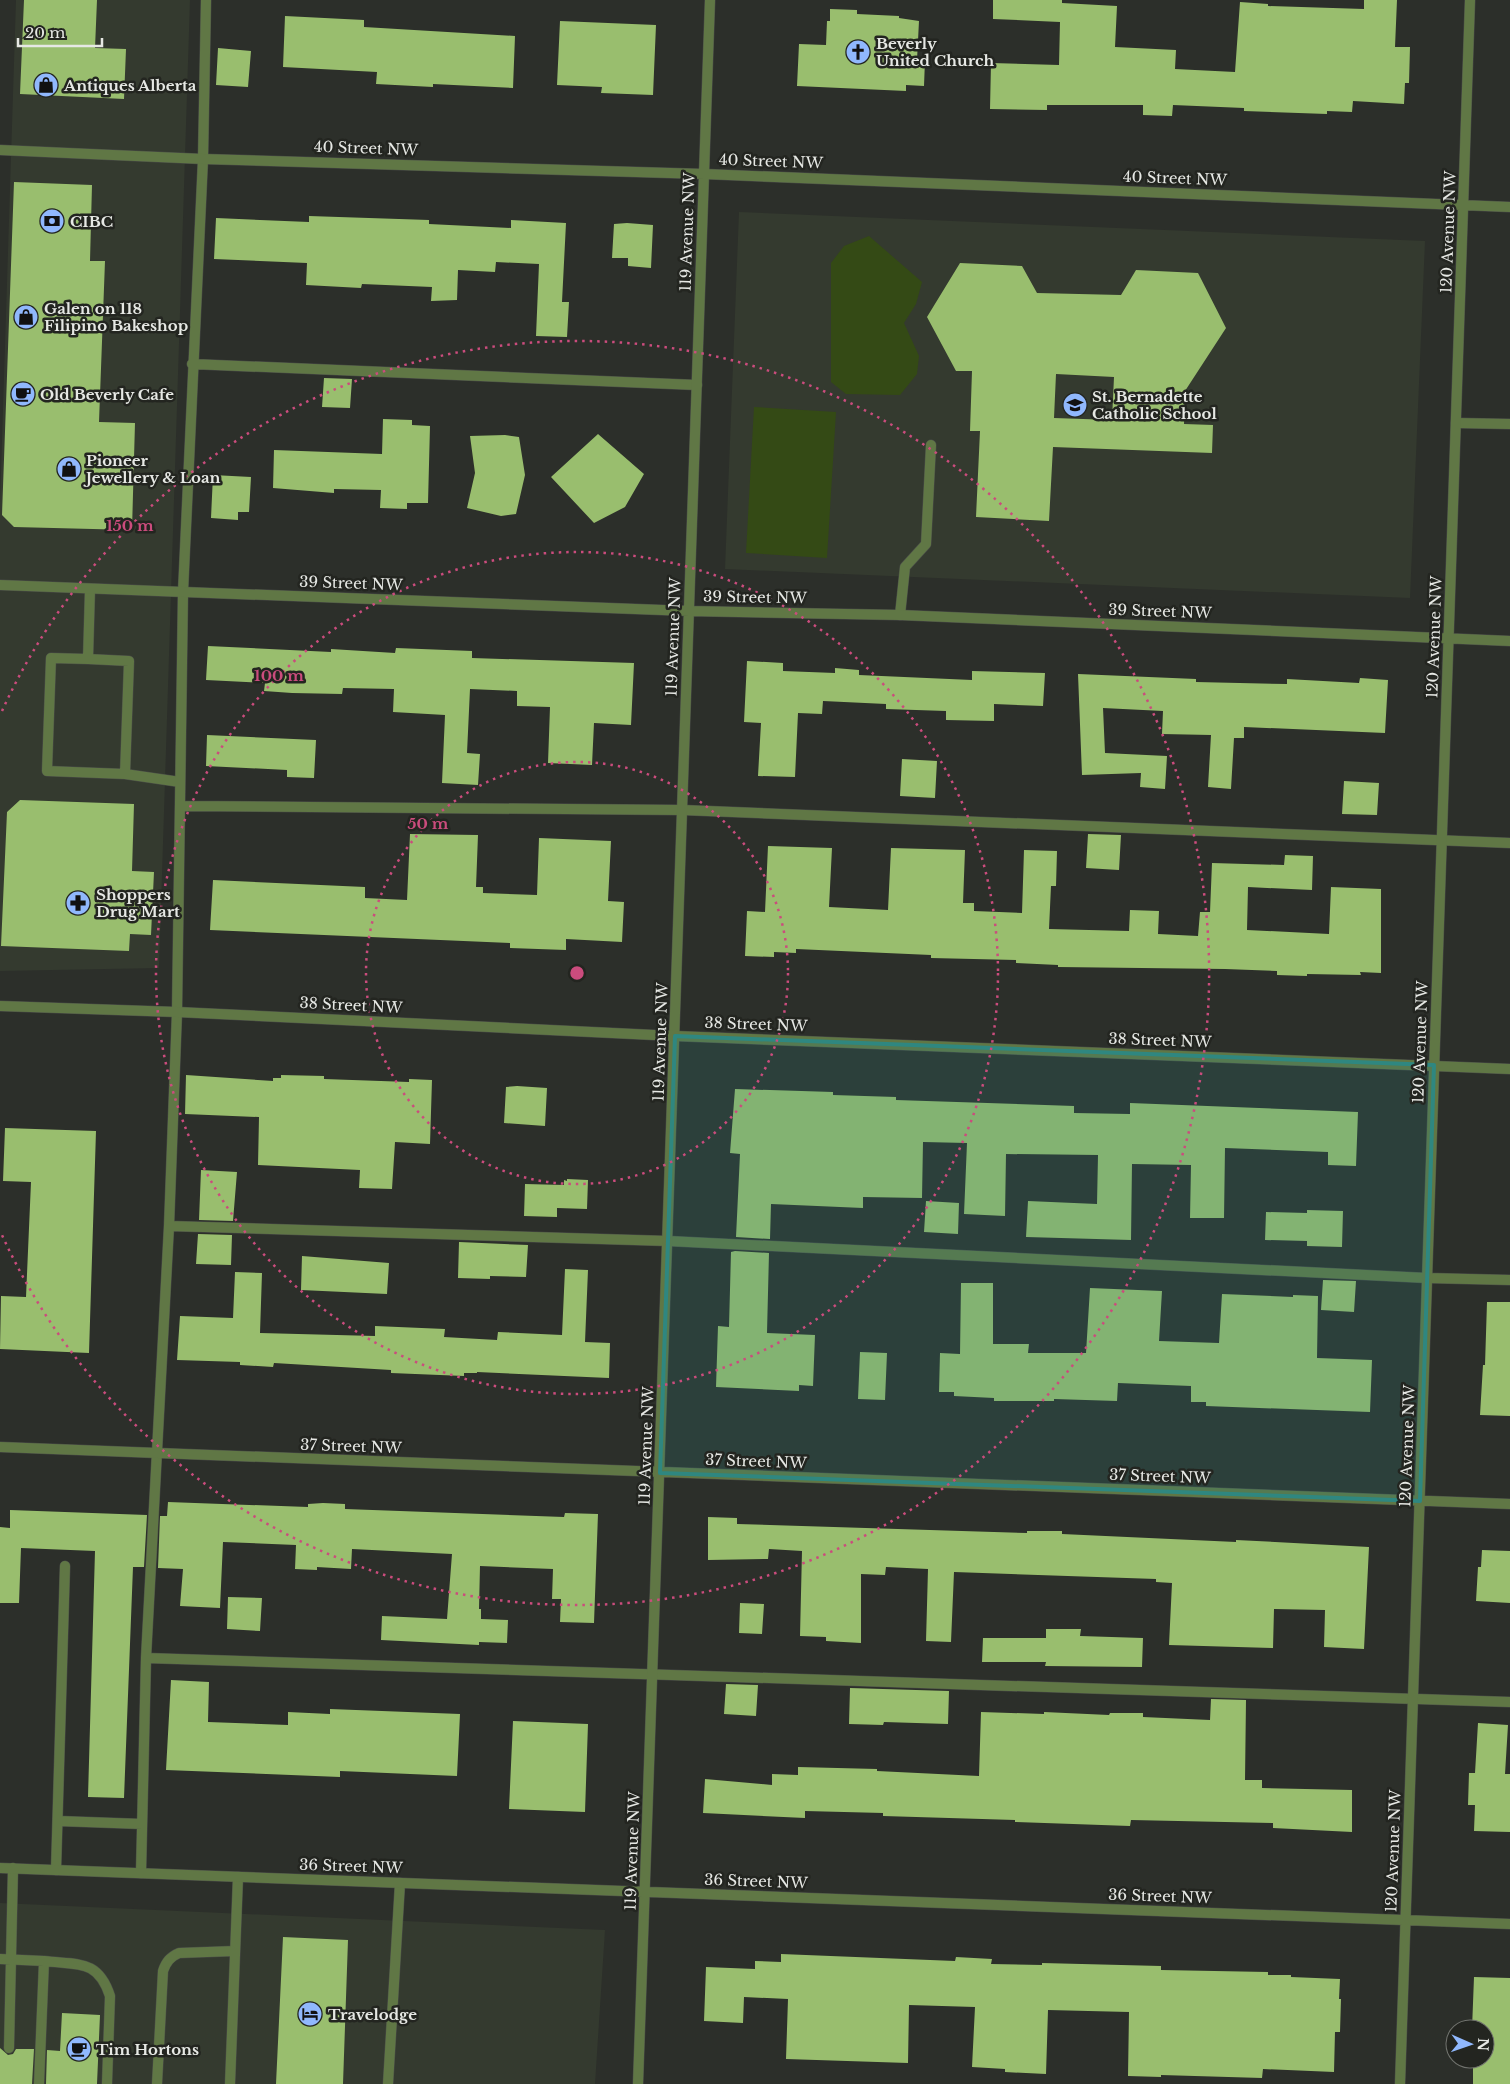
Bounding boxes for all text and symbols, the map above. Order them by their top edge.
scale bar [18,15,101,47]
text: 20 m [25,23,65,42]
place label: Beverly United Church [876,34,995,70]
church icon: Beverly United Church [845,39,871,65]
shop icon: Antiques Alberta [33,72,59,98]
place label: Antiques Alberta [63,76,197,95]
street label: 40 Street NW [314,137,419,159]
street label: 40 Street NW [719,150,824,172]
street label: 40 Street NW [1123,167,1228,189]
street label: 120 Avenue NW [1436,170,1460,294]
street label: 119 Avenue NW [675,172,699,292]
bank icon: CIBC [39,208,65,234]
place label: CIBC [70,212,113,231]
place label: Galen on 118 Filipino Bakeshop [44,299,188,335]
shop icon: Galen on 118 Filipino Bakeshop [13,304,39,330]
cafe icon: Old Beverly Cafe [10,381,36,407]
place label: Old Beverly Cafe [40,385,174,404]
place label: St. Bernadette Catholic School [1092,387,1217,423]
school or university icon: St. Bernadette Catholic School [1062,392,1088,418]
place label: Pioneer Jewellery & Loan [83,451,221,487]
shop icon: Pioneer Jewellery & Loan [56,456,82,482]
text: 150 m [106,516,154,535]
street label: 39 Street NW [299,572,404,594]
street label: 120 Avenue NW [1422,575,1446,699]
street label: 119 Avenue NW [661,577,685,697]
street label: 39 Street NW [703,587,807,607]
street label: 39 Street NW [1108,600,1213,622]
text: 100 m [254,666,304,685]
text: 50 m [408,814,449,833]
place label: Shoppers Drug Mart [96,885,180,921]
pharmacy icon: Shoppers Drug Mart [65,890,91,916]
centre of rings [568,964,586,982]
street label: 120 Avenue NW [1408,980,1432,1104]
street label: 119 Avenue NW [648,982,672,1102]
street label: 38 Street NW [299,993,403,1017]
street label: 38 Street NW [704,1013,808,1035]
street label: 38 Street NW [1108,1029,1212,1051]
street label: 120 Avenue NW [1395,1384,1419,1508]
street label: 119 Avenue NW [634,1386,658,1506]
street label: 37 Street NW [300,1435,402,1457]
street label: 37 Street NW [705,1450,807,1472]
street label: 37 Street NW [1109,1465,1211,1487]
street label: 120 Avenue NW [1381,1789,1405,1913]
street label: 119 Avenue NW [620,1791,644,1911]
street label: 36 Street NW [299,1855,404,1877]
street label: 36 Street NW [704,1870,809,1892]
street label: 36 Street NW [1108,1885,1213,1907]
hotel icon: Travelodge [297,2001,323,2027]
place label: Travelodge [328,2005,417,2024]
north arrow [1445,2019,1495,2069]
cafe icon: Tim Hortons [66,2036,92,2062]
text: N [1474,2038,1492,2051]
place label: Tim Hortons [96,2040,199,2059]

